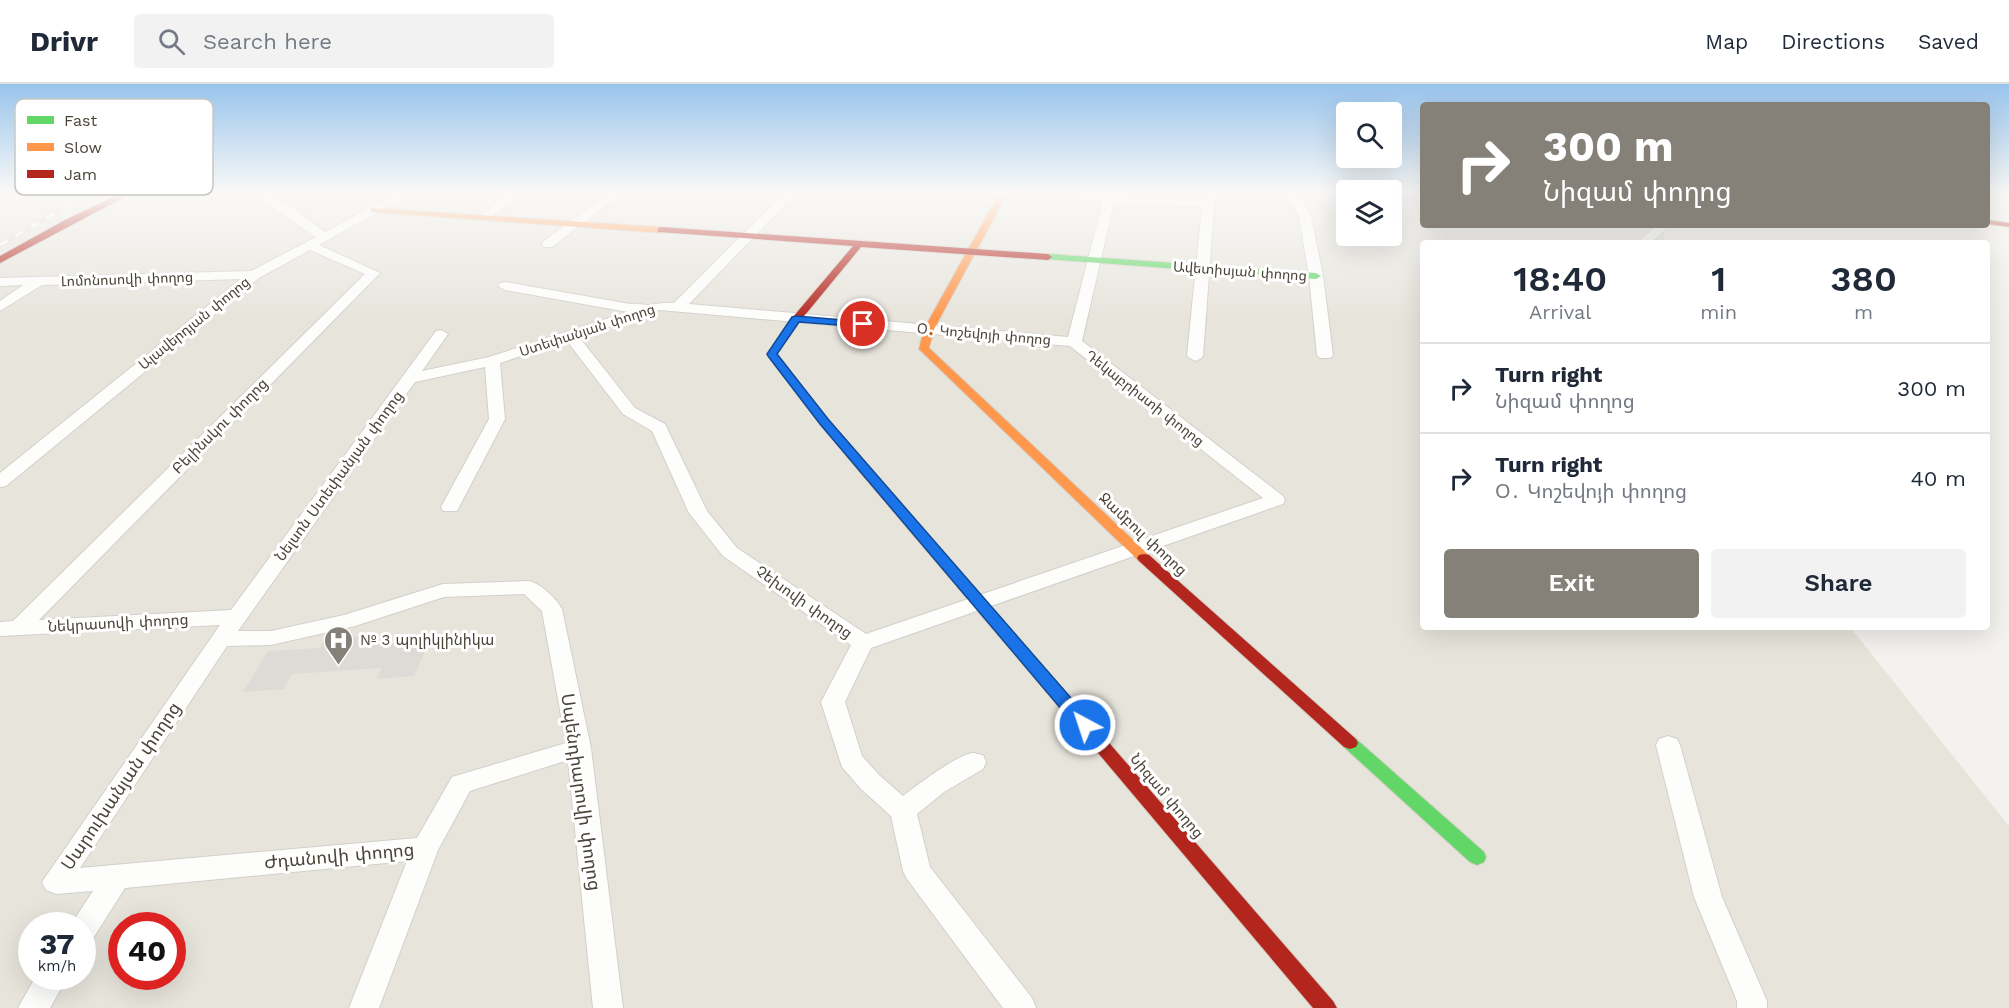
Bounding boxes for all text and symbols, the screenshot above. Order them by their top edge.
search box [134,14,554,68]
text: Drivr [30,25,98,58]
icon: search [155,25,188,58]
text: Search here [203,29,332,54]
text: Map [1705,29,1748,54]
text: Directions [1781,29,1885,54]
text: Saved [1918,29,1979,54]
legend [15,99,213,195]
map controls [1336,102,1402,246]
button: search [1336,102,1402,168]
text: Fast [64,111,97,130]
text: 300 m [1543,122,1674,171]
icon: right [1444,126,1522,204]
text: Slow [64,138,102,157]
text: Jam [64,165,97,184]
text: Նիզամ փողոց [1543,176,1732,208]
button: layers [1336,180,1402,246]
street label: Ավետիսյան փողոց [1173,258,1307,284]
text: 18:40 [1513,258,1607,300]
text: 1 [1711,258,1726,300]
text: 380 [1830,258,1897,300]
street label: Լոմոնոսովի փողոց [61,269,193,289]
street label: Ալավերդյան փողոց [135,273,253,373]
pin [837,298,888,349]
street label: Ստեփանյան փողոց [517,300,657,360]
text: Arrival [1529,300,1591,324]
text: min [1700,300,1737,324]
text: m [1854,300,1873,324]
icon: arrive [846,307,879,340]
street label: Օ․ Կոշեվոյի փողոց [916,320,1052,348]
street label: Դեկաբրիստի փողոց [1083,347,1207,449]
text: Turn right [1495,362,1602,387]
icon: right [1444,372,1477,405]
street label: Բելինսկու փողոց [168,374,272,478]
text: 300 m [1897,376,1966,401]
street label: Նելսոն Ստեփանյան փողոց [271,387,407,565]
text: Նիզամ փողոց [1495,389,1635,413]
text: Turn right [1495,452,1602,477]
icon: right [1444,462,1477,495]
text: 40 m [1910,466,1966,491]
text: Օ․ Կոշեվոյի փողոց [1495,479,1687,503]
street label: Ջամբուլ փողոց [1095,489,1191,579]
button: Exit [1444,549,1699,618]
button: Share [1711,549,1966,618]
street label: Չեխովի փողոց [752,562,856,642]
street label: Նեկրասովի փողոց [47,610,189,636]
hospital icon: № 3 պոլիկլինիկա [323,624,355,666]
place label: № 3 պոլիկլինիկա [360,631,494,649]
street label: Սպենդիարովի փողոց [557,692,606,892]
position arrow [1053,693,1117,757]
street label: Սարուխանյան փողոց [56,698,185,874]
street label: Նիզամ փողոց [1126,750,1208,842]
street label: Ժդանովի փողոց [263,838,415,873]
speed limit sign: 40 [108,912,186,990]
text: 37 [39,926,75,961]
text: km/h [38,957,76,975]

